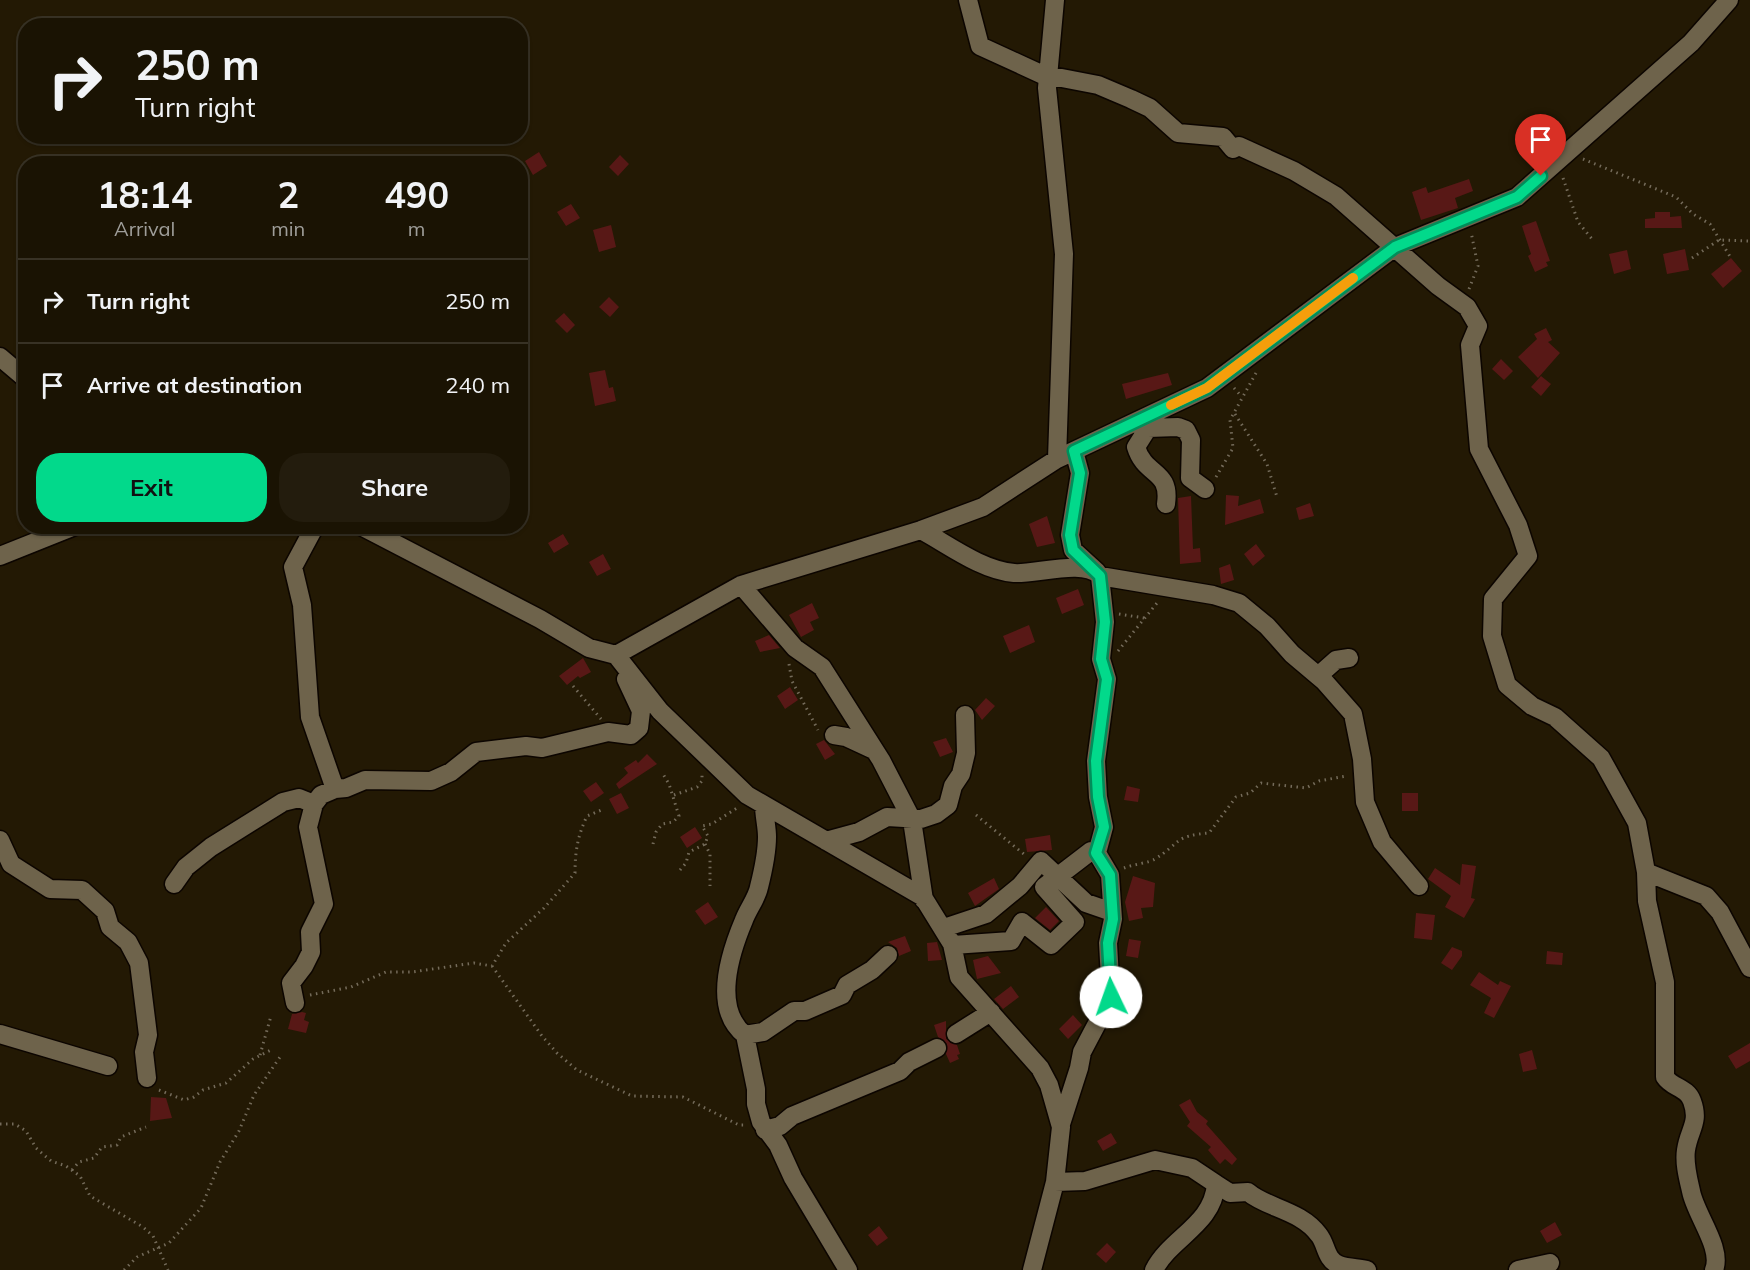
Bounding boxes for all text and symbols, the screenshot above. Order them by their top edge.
text: 250 m [135,38,260,91]
icon: right [36,42,114,120]
text: Turn right [135,90,255,124]
pin [1515,114,1566,176]
icon: arrive [1524,123,1557,156]
text: 18:14 [97,172,192,217]
text: 2 [277,172,299,217]
text: 490 [384,172,449,217]
text: Arrival [114,216,175,241]
text: min [271,216,305,241]
text: m [408,216,425,241]
icon: right [36,285,69,318]
text: Turn right [87,287,190,315]
text: 250 m [445,287,510,315]
icon: arrive [36,369,69,402]
text: Arrive at destination [87,371,302,399]
text: 240 m [445,371,510,399]
button: Exit [36,453,267,522]
button: Share [279,453,510,522]
position arrow [1079,965,1143,1029]

